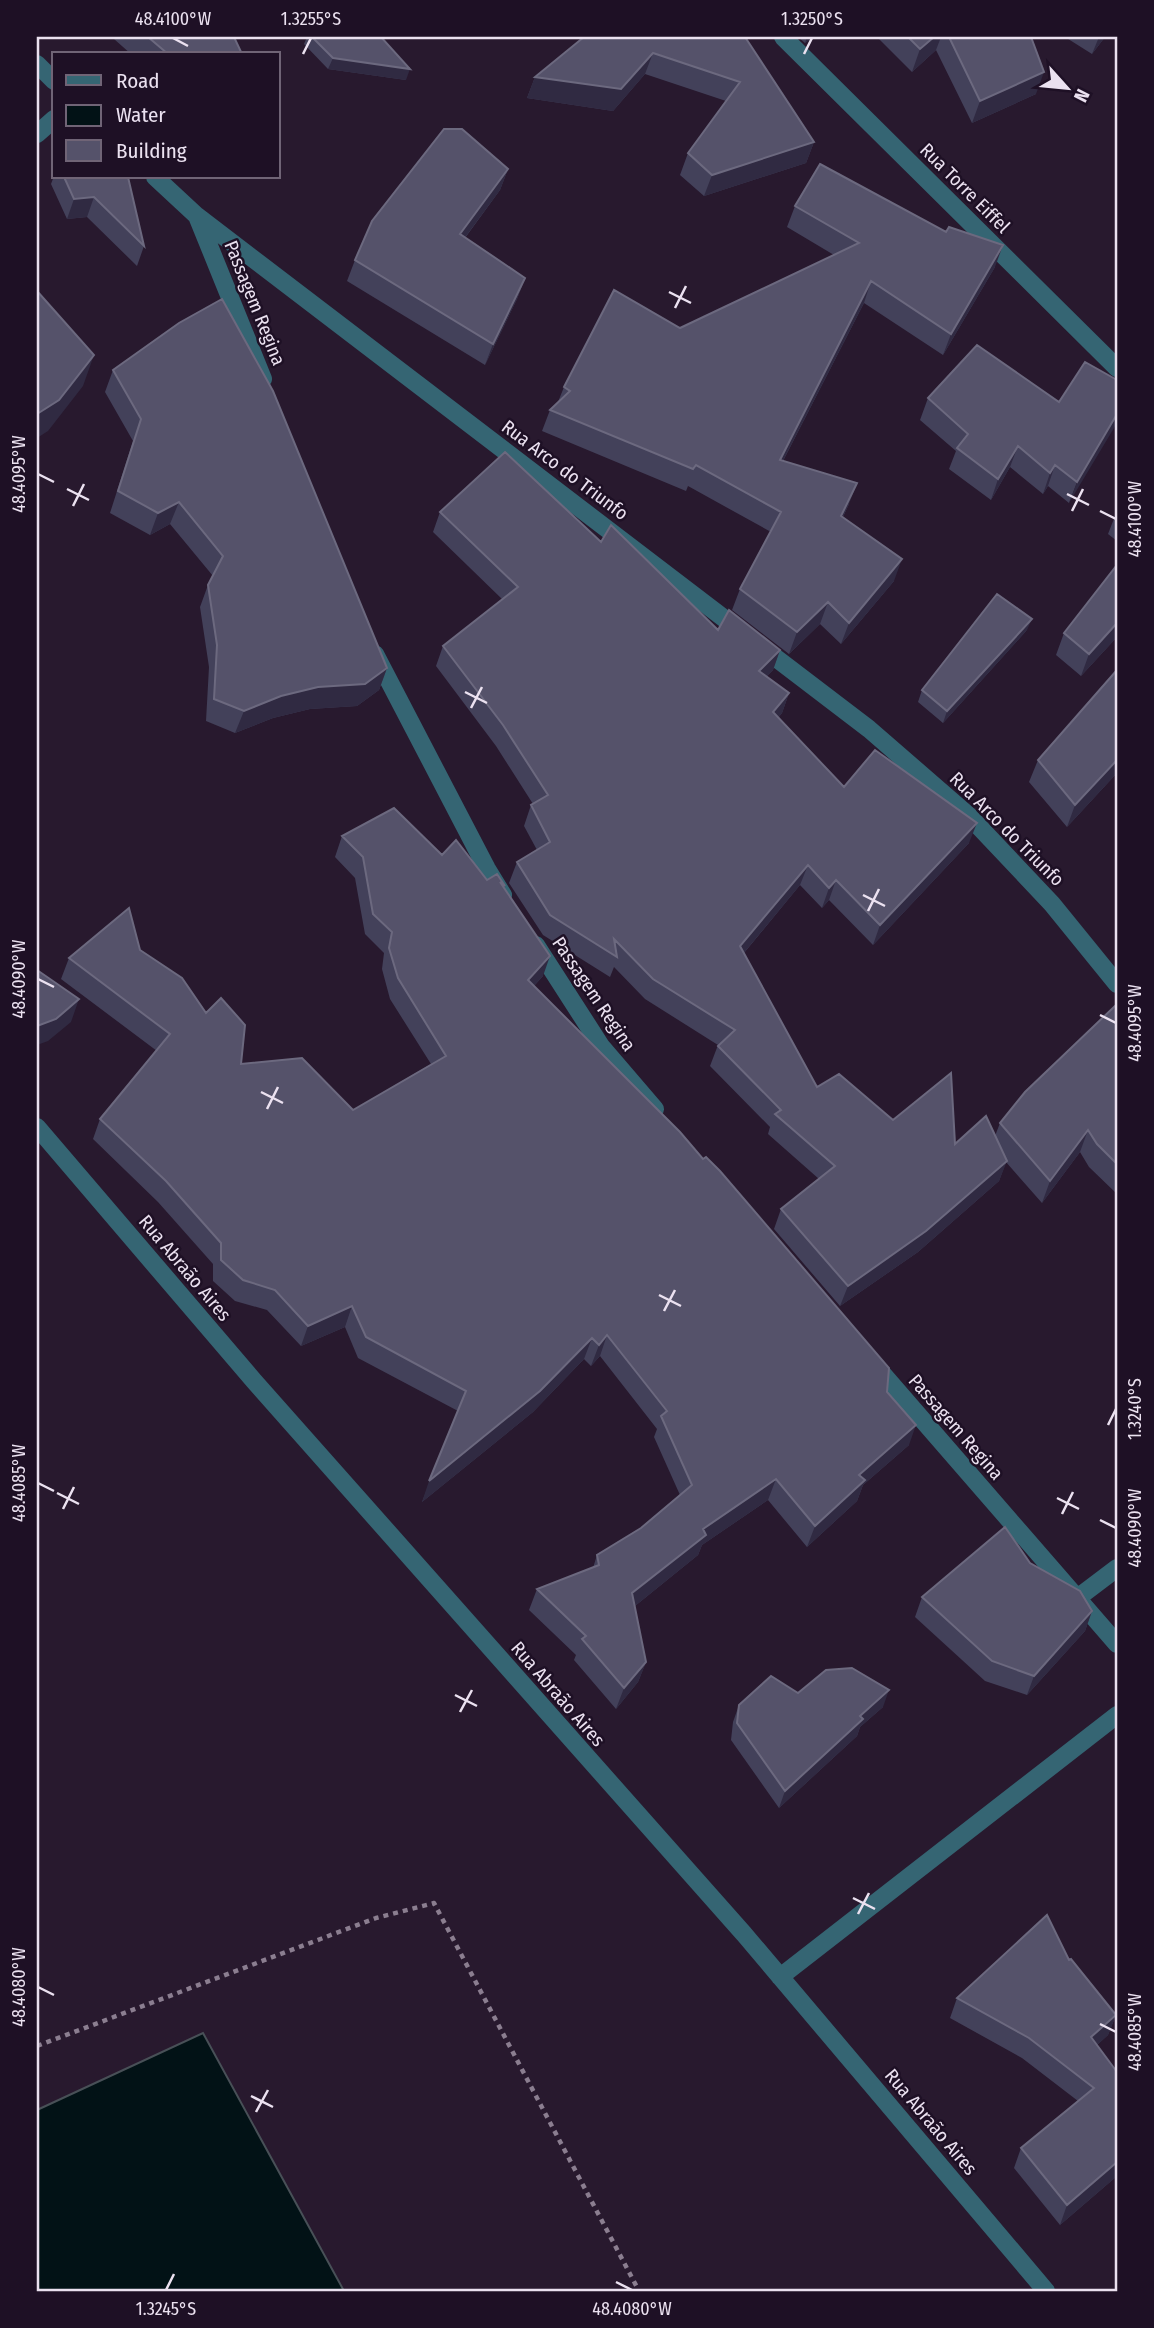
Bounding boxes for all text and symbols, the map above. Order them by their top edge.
text: 48.4100°W [135,8,212,30]
text: 1.3255°S [281,8,341,30]
text: 1.3250°S [781,8,843,30]
legend [52,52,280,178]
north arrow [1032,52,1102,122]
text: Road [116,68,160,94]
text: N [1069,85,1095,106]
text: Water [116,102,166,128]
text: Building [116,138,187,164]
street label: Rua Torre Eiffel [915,138,1015,238]
street label: Passagem Regina [219,237,291,369]
street label: Rua Arco do Triunfo [497,415,633,525]
text: 48.4095°W [8,435,30,513]
text: 48.4100°W [1124,480,1146,557]
street label: Rua Arco do Triunfo [945,767,1069,891]
street label: Passagem Regina [547,933,641,1055]
text: 48.4090°W [8,939,30,1018]
text: 48.4095°W [1124,984,1146,1062]
street label: Rua Abraão Aires [134,1210,236,1326]
street label: Passagem Regina [904,1369,1008,1485]
text: 1.3240°S [1124,1378,1146,1440]
text: 48.4085°W [8,1443,30,1522]
text: 48.4090°W [1124,1488,1146,1567]
street label: Rua Abraão Aires [506,1637,610,1751]
text: 48.4080°W [8,1947,30,2027]
text: 48.4085°W [1124,1992,1146,2071]
street label: Rua Abraão Aires [880,2064,982,2180]
text: 1.3245°S [136,2298,196,2320]
text: 48.4080°W [592,2298,672,2320]

